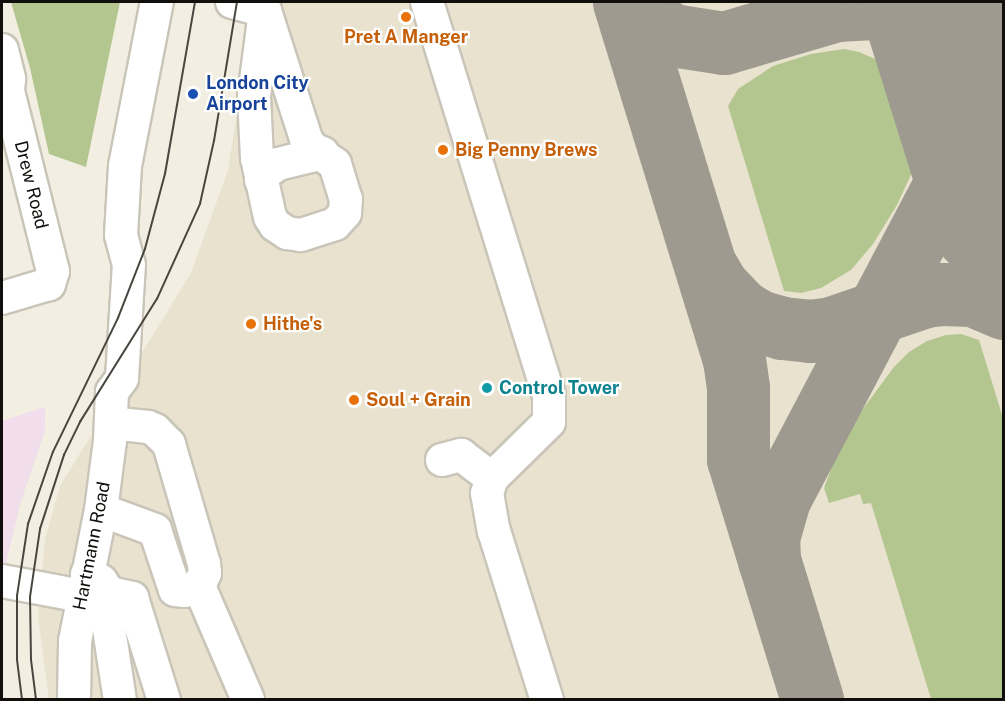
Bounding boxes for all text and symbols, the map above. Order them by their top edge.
marker: Pret A Manger [399,10,413,24]
place label: Pret A Manger [344,26,468,48]
place label: London City Airport [206,73,309,116]
marker: London City Airport [184,85,202,103]
street label: Drew Road [10,138,52,232]
place label: Big Penny Brews [455,139,598,161]
marker: Big Penny Brews [436,143,450,157]
place label: Hithe's [263,313,322,335]
marker: Hithe's [244,317,258,331]
place label: Control Tower [499,377,619,399]
marker: Control Tower [480,381,494,395]
place label: Soul + Grain [366,389,471,411]
marker: Soul + Grain [347,393,361,407]
street label: Hartmann Road [69,480,115,612]

